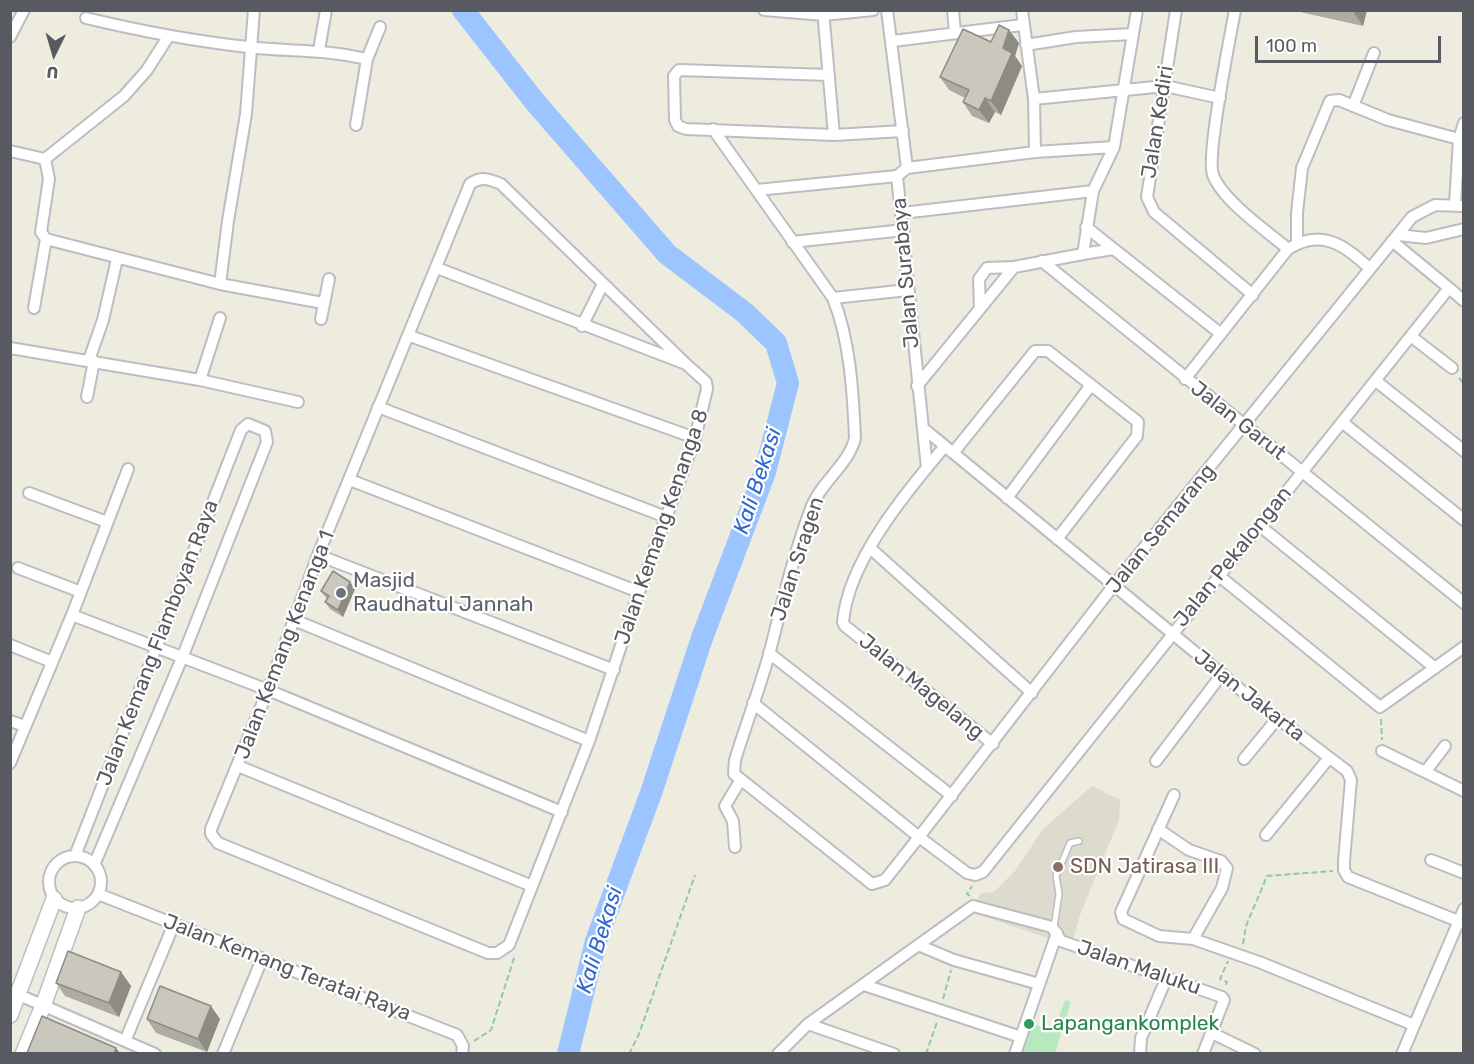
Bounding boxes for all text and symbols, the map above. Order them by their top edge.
north arrow [24,24,84,84]
scale bar [1258,24,1444,62]
text: 100 m [1266,35,1317,57]
text: U [46,62,59,82]
street label: Jalan Kediri [1137,64,1179,180]
street label: Jalan Surabaya [887,197,925,349]
street label: Jalan Garut [1185,376,1291,466]
street label: Jalan Kemang Kenanga 8 [610,406,714,648]
water label: Kali Bekasi [728,425,788,537]
street label: Jalan Semarang [1101,459,1221,599]
street label: Jalan Pekalongan [1169,482,1297,632]
street label: Jalan Sragen [766,494,830,624]
street label: Jalan Kemang Flamboyan Raya [92,497,224,789]
street label: Jalan Kemang Kenanga 1 [230,527,340,763]
place label: Masjid Raudhatul Jannah [353,568,534,618]
marker: Masjid Raudhatul Jannah [334,586,348,600]
street label: Jalan Magelang [853,629,989,745]
street label: Jalan Jakarta [1188,645,1310,747]
place label: SDN Jatirasa III [1070,854,1219,880]
marker: SDN Jatirasa III [1051,860,1065,874]
water label: Kali Bekasi [571,884,629,996]
street label: Jalan Kemang Teratai Raya [160,909,414,1027]
street label: Jalan Maluku [1074,935,1204,1001]
place label: Lapangankomplek [1041,1011,1219,1037]
marker: Lapangankomplek [1022,1017,1036,1031]

